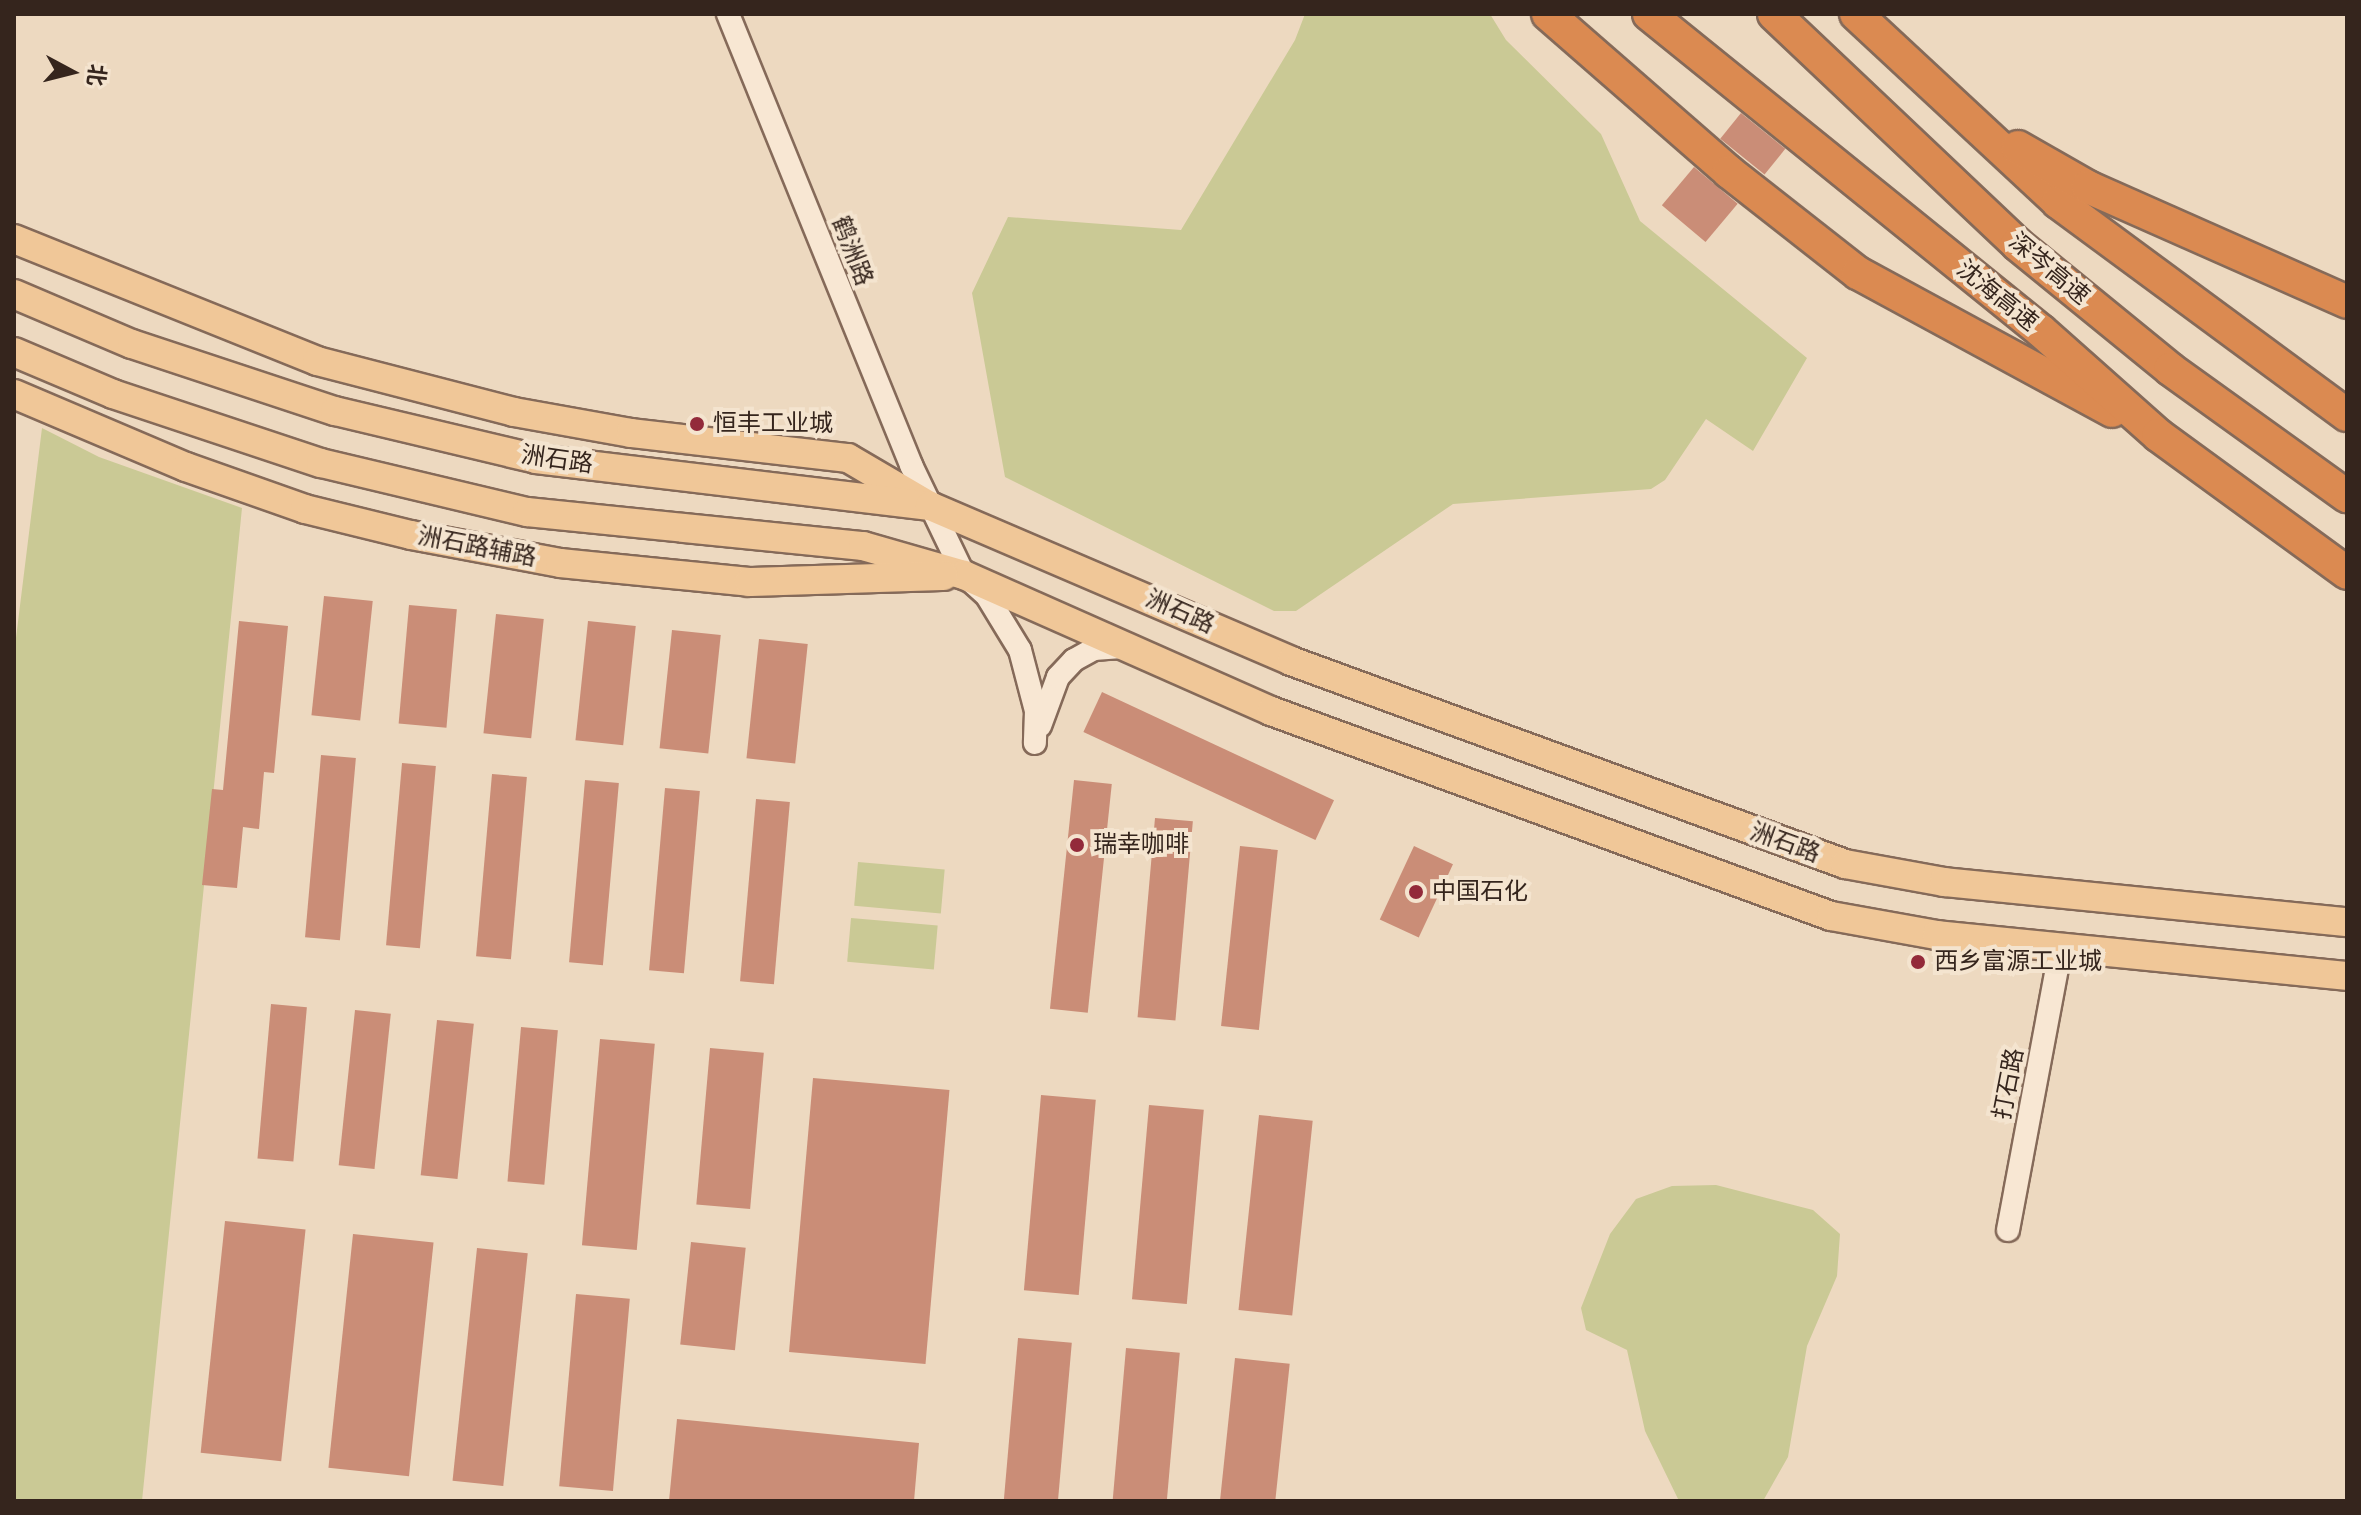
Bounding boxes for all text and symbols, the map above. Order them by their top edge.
north arrow [32,32,112,112]
text: 北 [82,62,111,88]
street label: 鹤洲路 [826,212,878,290]
street label: 深岑高速 [2003,227,2095,311]
street label: 沈海高速 [1951,255,2043,337]
place label: 恒丰工业城 [713,410,833,438]
marker: 恒丰工业城 [688,415,706,433]
street label: 洲石路 [519,441,595,479]
street label: 洲石路辅路 [415,521,539,573]
street label: 洲石路 [1141,584,1219,640]
street label: 洲石路 [1746,817,1824,869]
place label: 瑞幸咖啡 [1093,831,1189,859]
marker: 瑞幸咖啡 [1068,836,1086,854]
place label: 中国石化 [1432,878,1528,906]
marker: 中国石化 [1407,883,1425,901]
place label: 西乡富源工业城 [1934,948,2102,976]
marker: 西乡富源工业城 [1909,953,1927,971]
street label: 打石路 [1988,1046,2030,1122]

